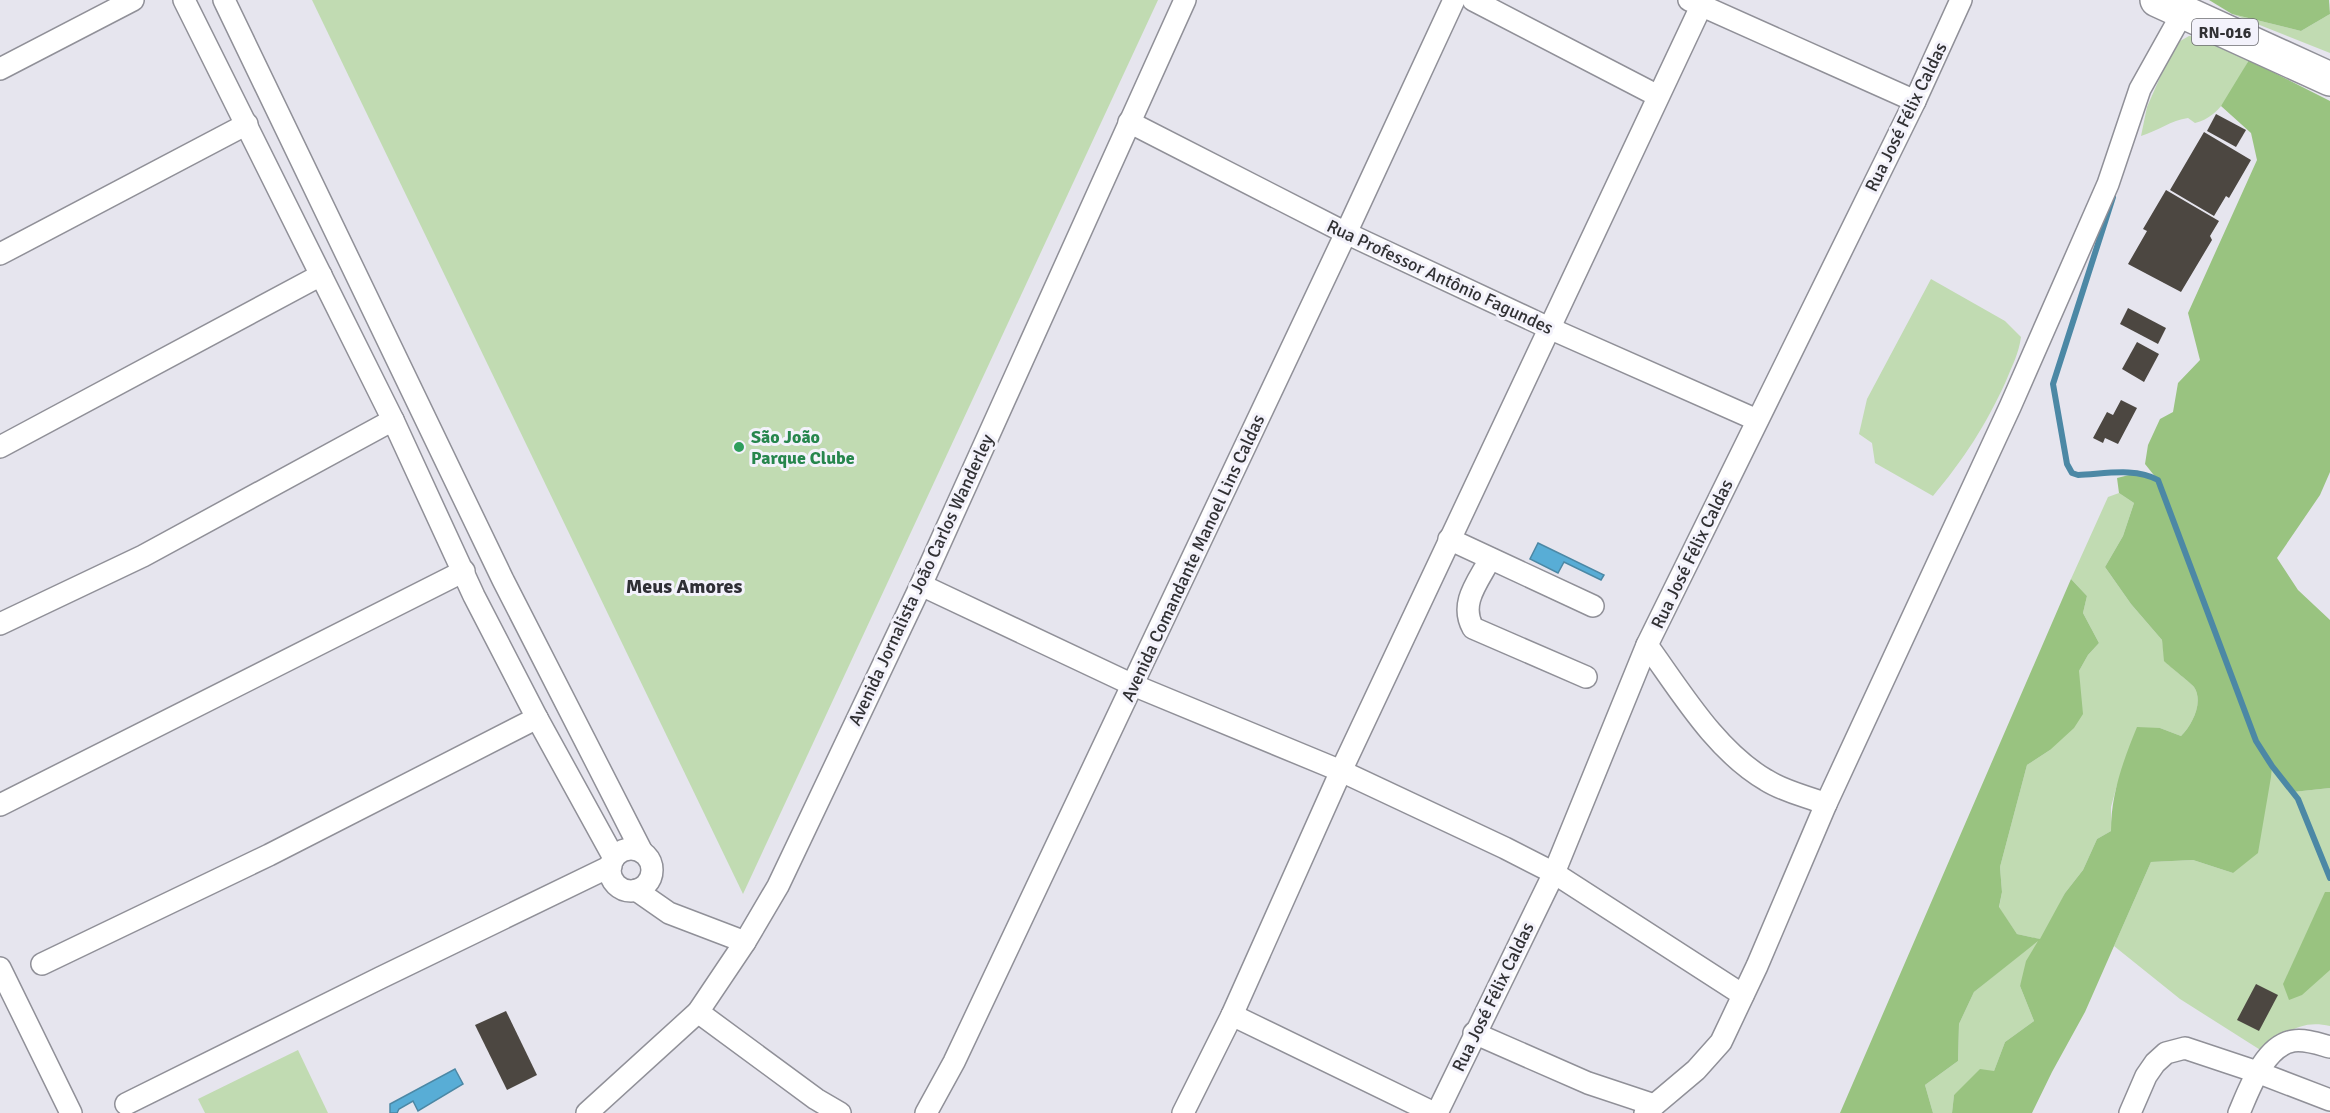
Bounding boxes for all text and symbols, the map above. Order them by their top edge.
road number: RN-016 [2192,19,2258,45]
street label: Rua José Félix Caldas [1860,39,1952,195]
street label: Rua Professor Antônio Fagundes [1323,215,1557,339]
street label: Avenida Comandante Manoel Lins Caldas [1117,411,1269,705]
place label: São João Parque Clube [751,426,855,469]
street label: Avenida Jornalista João Carlos Wanderley [844,430,999,729]
marker: São João Parque Clube [732,440,746,454]
street label: Rua José Félix Caldas [1646,476,1738,632]
district label: Meus Amores [626,574,742,599]
street label: Rua José Félix Caldas [1447,919,1539,1075]

